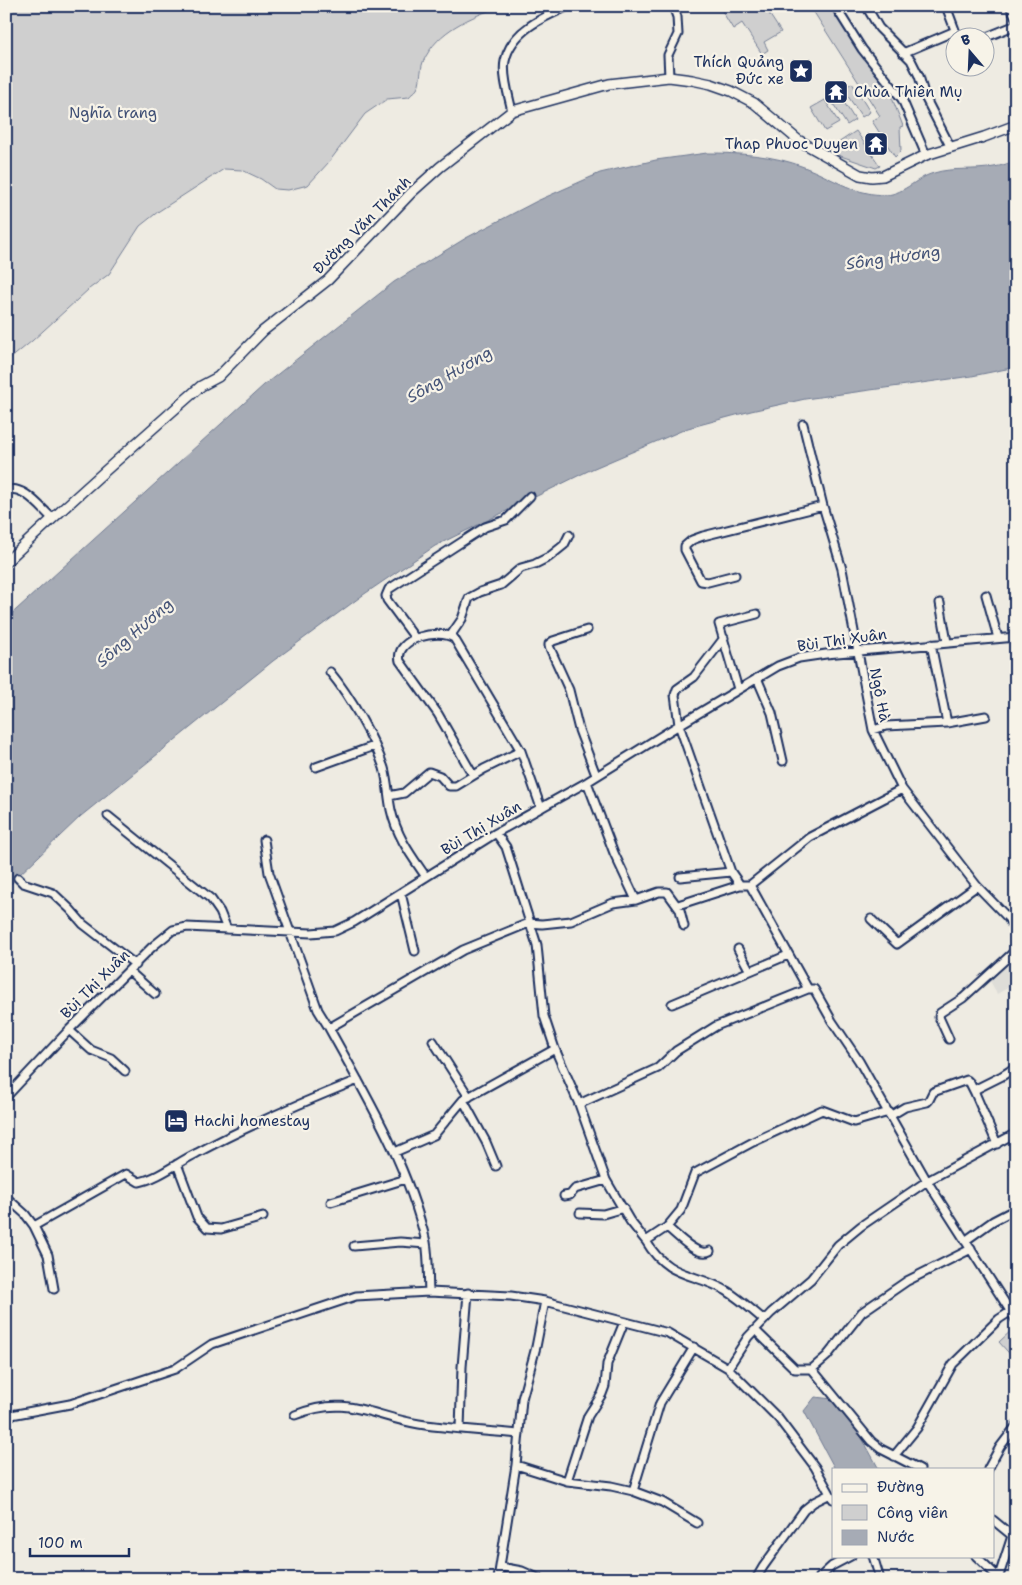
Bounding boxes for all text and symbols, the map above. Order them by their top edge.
north arrow [944,28,994,78]
text: B [959,30,973,50]
place label: Thích Quảng Đức xe [693,52,784,89]
place icon: Thích Quảng Đức xe [788,58,814,84]
temple icon: Chùa Thiên Mụ [823,79,849,105]
place label: Chùa Thiên Mụ [854,82,962,102]
park label: Nghĩa trang [69,103,157,123]
temple icon: Thap Phuoc Duyen [863,131,889,157]
place label: Thap Phuoc Duyen [725,134,858,154]
street label: Đường Văn Thánh [309,172,415,278]
water label: Sông Hương [845,240,942,275]
water label: Sông Hương [403,342,496,407]
water label: Sông Hương [92,593,177,671]
street label: Bùi Thị Xuân [796,624,888,656]
street label: Ngô Hà [865,666,895,724]
street label: Bùi Thị Xuân [437,796,525,860]
street label: Bùi Thị Xuân [56,945,134,1023]
hotel icon: Hachi homestay [163,1108,189,1134]
place label: Hachi homestay [194,1111,310,1131]
legend [832,1468,994,1558]
text: Đường [877,1477,924,1497]
text: Công viên [877,1503,948,1523]
scale bar [30,1525,129,1557]
text: Nước [877,1527,914,1547]
text: 100 m [38,1533,83,1553]

